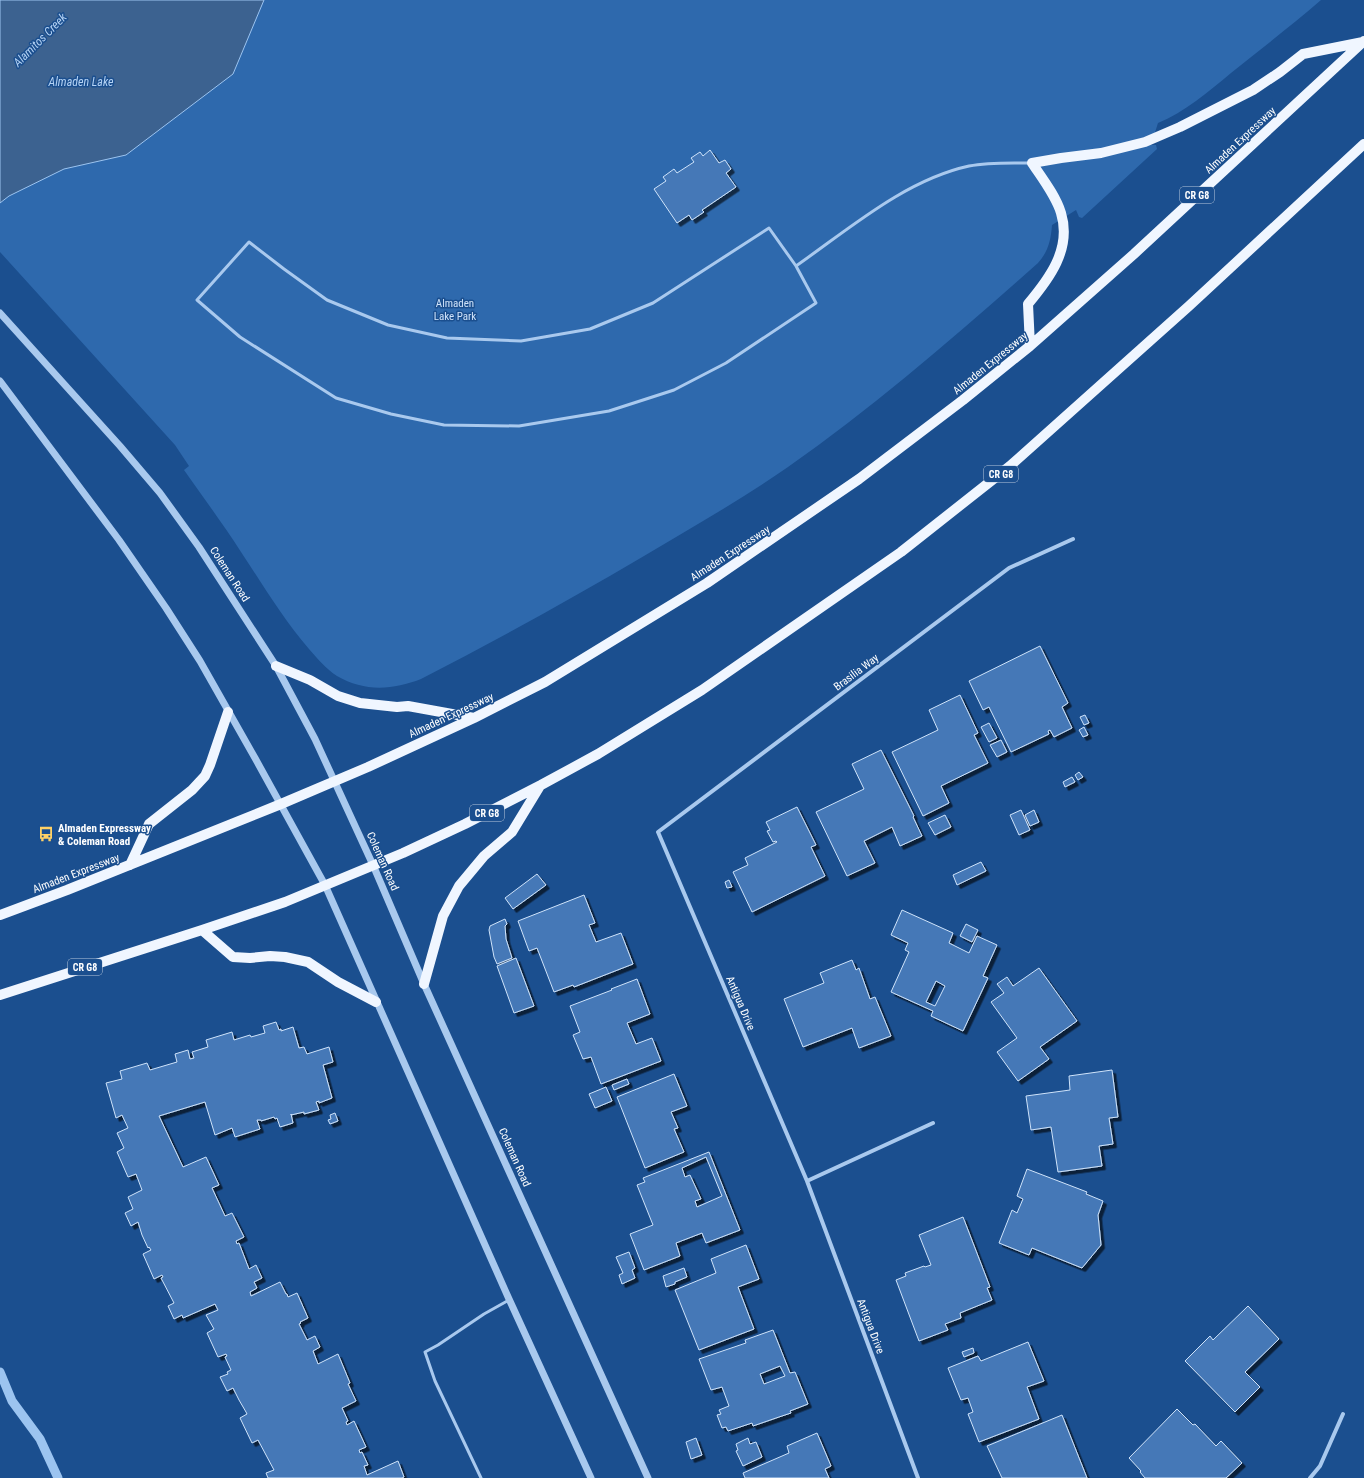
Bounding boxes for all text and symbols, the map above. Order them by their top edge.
water label: Alamitos Creek [10,10,70,70]
water label: Almaden Lake [47,75,114,89]
street label: Almaden Expressway [1202,104,1279,176]
road number: CR G8 [1180,187,1214,203]
park label: Almaden Lake Park [434,297,476,323]
street label: Almaden Expressway [950,329,1030,397]
road number: CR G8 [984,466,1018,482]
street label: Almaden Expressway [688,523,773,584]
street label: Coleman Road [207,544,252,604]
street label: Brasilia Way [831,651,882,693]
street label: Almaden Expressway [407,690,496,741]
road number: CR G8 [470,805,504,821]
place label: Almaden Expressway & Coleman Road [58,822,151,848]
bus stop icon: Almaden Expressway & Coleman Road [37,825,55,843]
street label: Coleman Road [364,830,401,893]
street label: Almaden Expressway [31,851,122,896]
road number: CR G8 [68,959,102,975]
street label: Antigua Drive [723,974,758,1032]
street label: Coleman Road [496,1126,533,1189]
street label: Antigua Drive [854,1297,887,1356]

